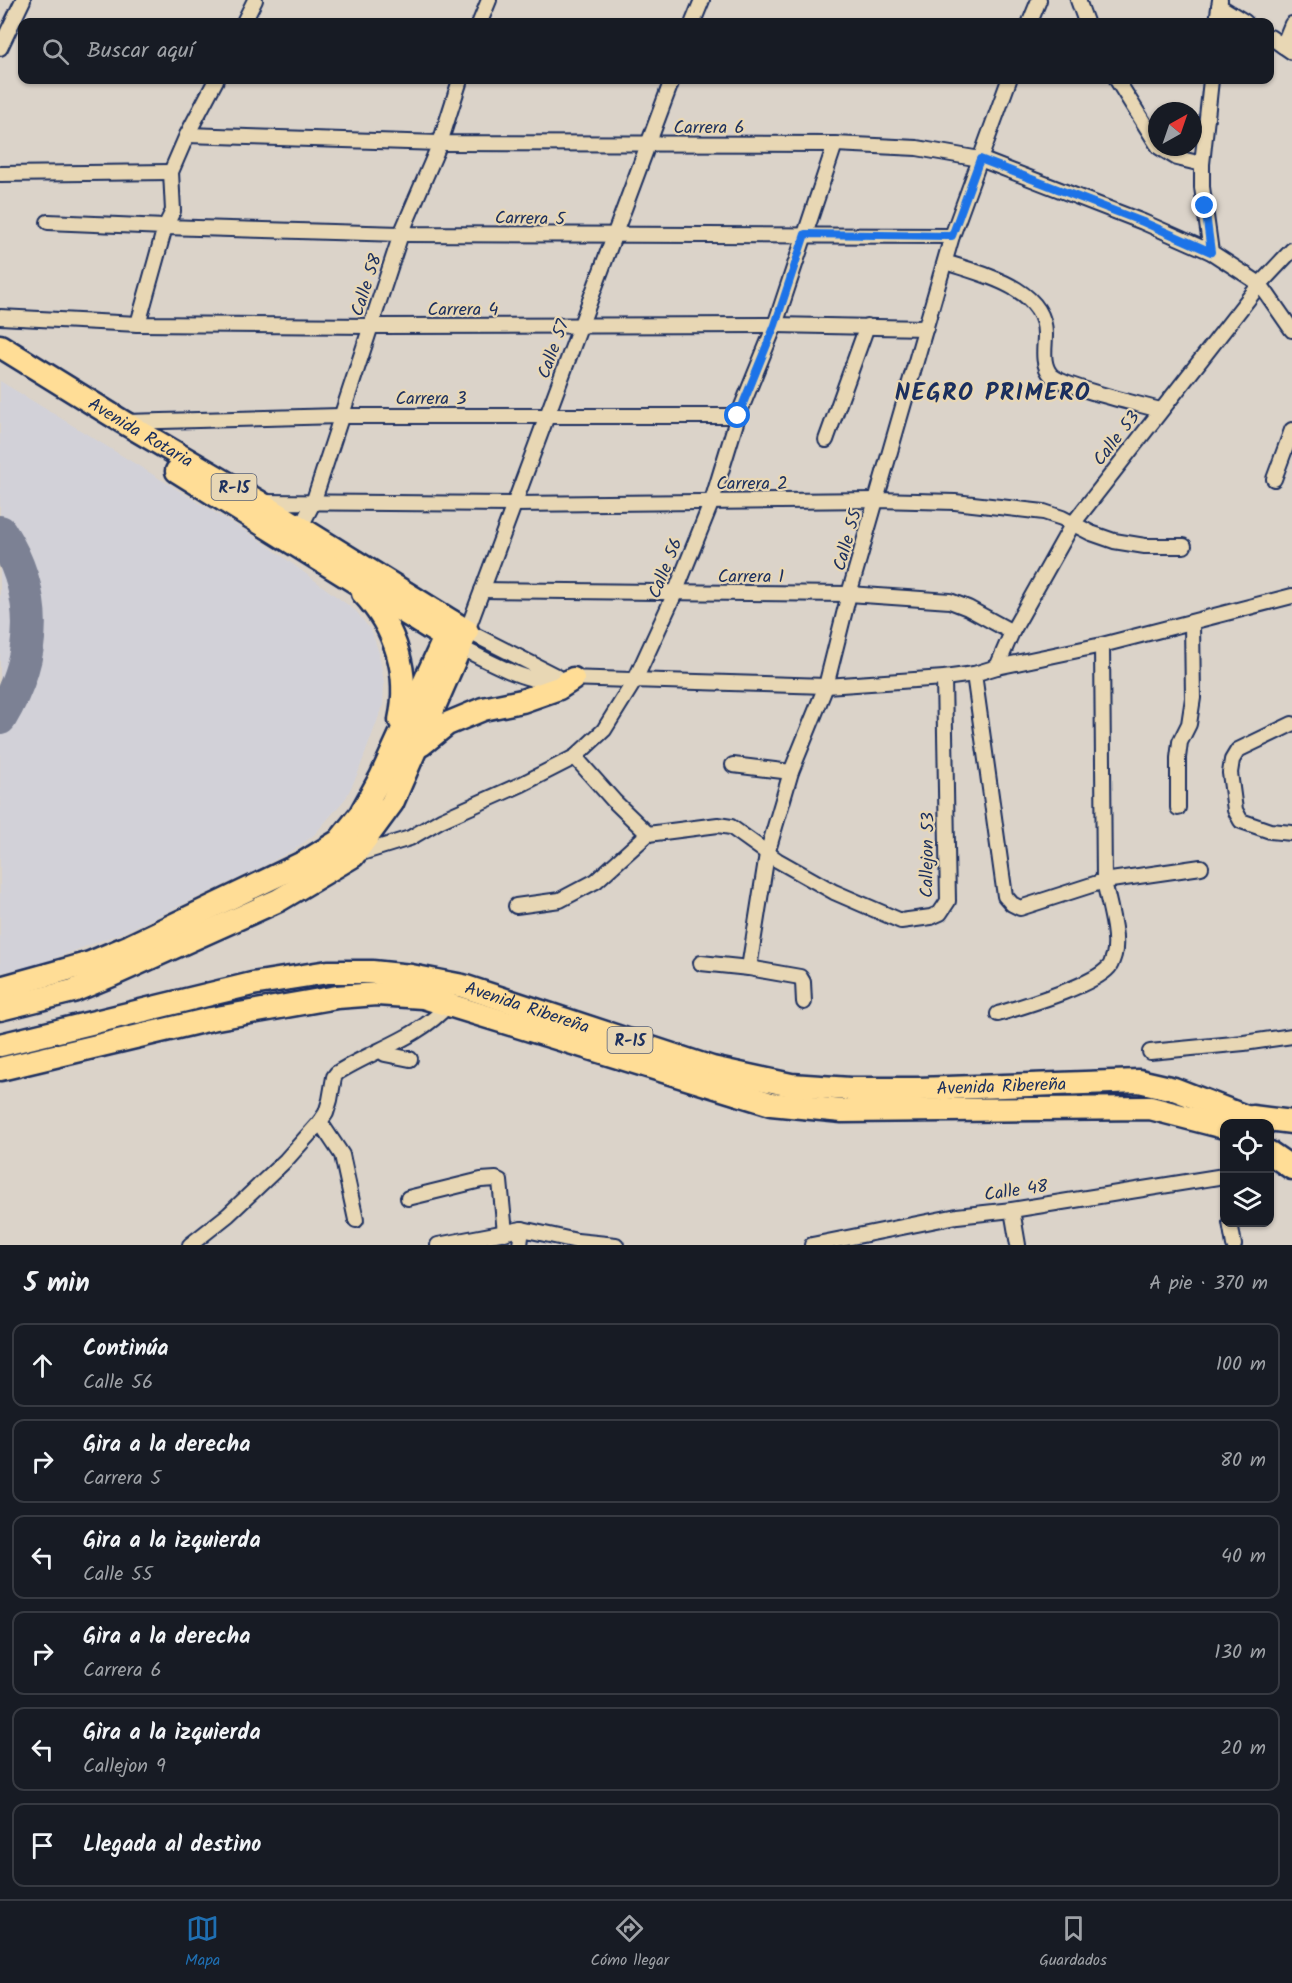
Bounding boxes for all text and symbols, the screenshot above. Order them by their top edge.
search box [18,18,1274,84]
text: Buscar aquí [87,34,194,69]
icon: search [39,35,72,68]
north arrow [1148,102,1202,156]
street label: Carrera 6 [674,114,744,143]
route end [1191,192,1217,218]
street label: Carrera 5 [494,204,567,235]
street label: Calle 58 [344,250,391,320]
street label: Carrera 4 [428,296,498,325]
street label: Calle 57 [530,315,579,383]
district label: NEGRO PRIMERO [895,374,1091,413]
street label: Carrera 3 [395,385,467,414]
street label: Avenida Rotaria [82,391,198,476]
route start [724,402,750,428]
street label: Calle 53 [1086,405,1148,473]
street label: Carrera 2 [716,470,788,499]
road number: R-15 [212,474,256,500]
street label: Calle 55 [826,505,871,575]
street label: Calle 56 [641,534,692,603]
street label: Carrera 1 [718,563,784,592]
street label: Callejon 53 [913,812,944,898]
street label: Avenida Ribereña [461,975,593,1043]
road number: R-15 [608,1027,652,1053]
street label: Avenida Ribereña [936,1071,1067,1104]
map controls [1220,1119,1274,1227]
button: locate [1220,1119,1274,1173]
street label: Calle 48 [982,1173,1050,1210]
button: layers [1220,1173,1274,1227]
text: 5 min [24,1263,90,1305]
text: A pie · 370 m [1149,1268,1268,1300]
text: Continúa [83,1332,168,1367]
icon: ahead [26,1349,59,1382]
text: 100 m [1216,1349,1266,1381]
text: Calle 56 [83,1367,153,1399]
text: Gira a la derecha [83,1428,250,1463]
icon: right [26,1445,59,1478]
text: 80 m [1220,1445,1266,1477]
text: Carrera 5 [83,1463,161,1495]
text: Gira a la izquierda [83,1524,261,1559]
icon: left [26,1541,59,1574]
text: 40 m [1221,1541,1266,1573]
text: Calle 55 [83,1559,153,1591]
text: Gira a la derecha [83,1620,250,1655]
icon: right [26,1637,59,1670]
text: 130 m [1214,1637,1266,1669]
text: Carrera 6 [83,1655,162,1687]
text: Gira a la izquierda [83,1716,261,1751]
icon: left [26,1733,59,1766]
text: 20 m [1220,1733,1266,1765]
text: Callejon 9 [83,1751,166,1783]
text: Llegada al destino [83,1828,261,1863]
icon: arrive [26,1829,59,1862]
tab: Mapa [185,1912,220,1973]
tab: Cómo llegar [590,1912,669,1973]
tab: Guardados [1039,1912,1107,1973]

